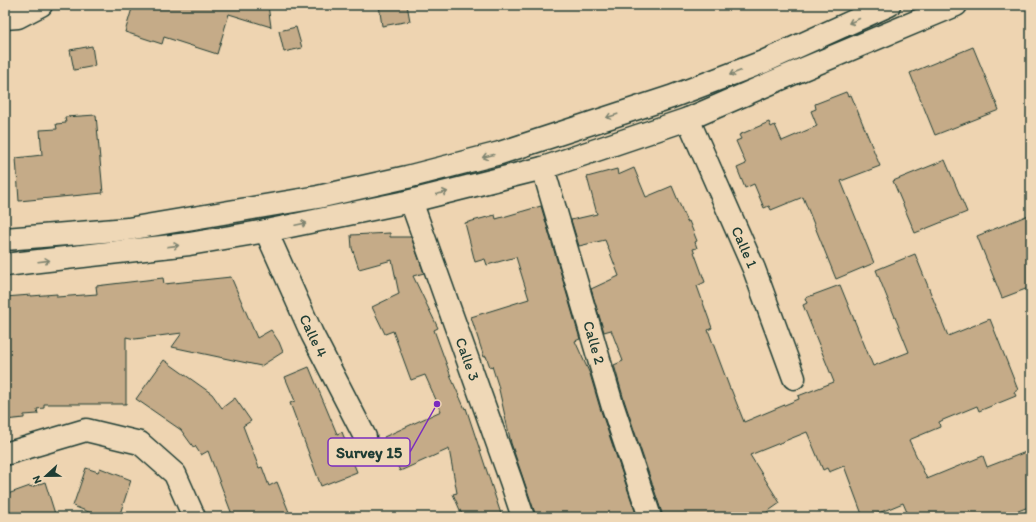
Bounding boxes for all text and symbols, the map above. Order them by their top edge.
one-way arrow [848,18,860,25]
one-way arrow [729,69,741,77]
one-way arrow [606,113,619,120]
one-way arrow [482,152,495,160]
one-way arrow [435,189,448,197]
one-way arrow [294,220,307,228]
street label: Calle 1 [727,224,761,271]
one-way arrow [166,242,179,250]
one-way arrow [37,257,50,265]
street label: Calle 4 [295,312,331,360]
street label: Calle 2 [579,319,609,367]
street label: Calle 3 [452,335,483,383]
callout: Survey 15 [328,438,410,466]
text: Survey 15 [336,443,403,463]
north arrow [26,456,66,496]
text: N [30,474,45,485]

